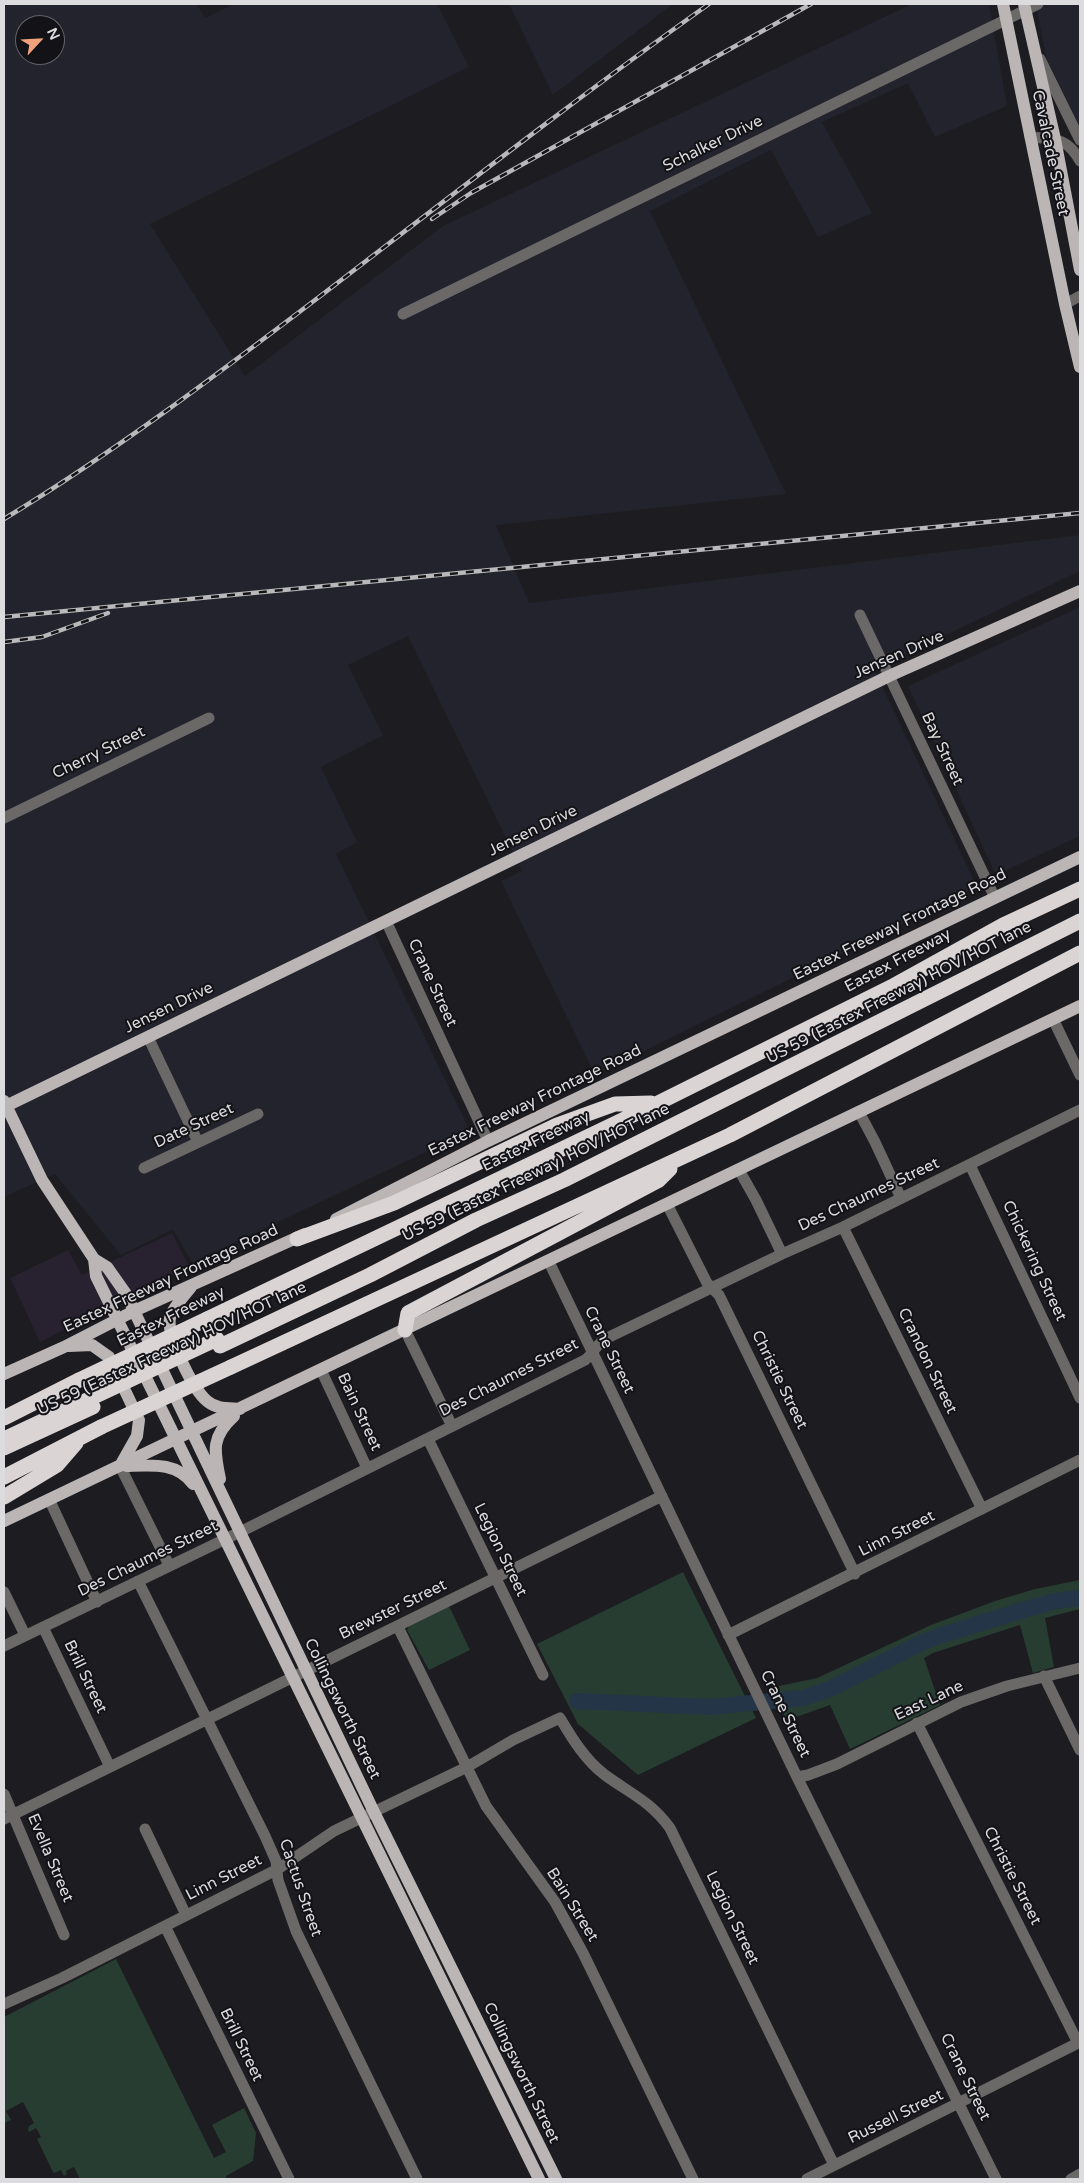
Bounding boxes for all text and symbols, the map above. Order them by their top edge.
north arrow [15,15,65,65]
text: N [43,25,63,43]
street label: Cavalcade Street [1027,88,1073,218]
street label: Schalker Drive [660,112,766,176]
street label: Jensen Drive [851,627,947,683]
street label: Bay Street [917,709,967,789]
street label: Cherry Street [50,722,148,784]
street label: Jensen Drive [486,801,580,861]
street label: Eastex Freeway Frontage Road [790,865,1010,985]
street label: US 59 (Eastex Freeway) HOV/HOT lane [763,917,1035,1069]
street label: Eastex Freeway [842,925,954,997]
street label: Crane Street [403,936,461,1030]
street label: Jensen Drive [122,978,216,1038]
street label: Eastex Freeway Frontage Road [425,1041,645,1161]
street label: Date Street [151,1099,237,1153]
street label: US 59 (Eastex Freeway) HOV/HOT lane [399,1100,673,1246]
street label: Eastex Freeway [479,1108,593,1176]
street label: Des Chaumes Street [795,1154,943,1236]
street label: Chickering Street [998,1198,1070,1324]
street label: Eastex Freeway Frontage Road [60,1221,282,1337]
street label: US 59 (Eastex Freeway) HOV/HOT lane [34,1278,310,1420]
street label: Eastex Freeway [114,1283,228,1351]
street label: Crane Street [580,1303,638,1397]
street label: Crandon Street [893,1305,961,1417]
street label: Christie Street [747,1327,811,1433]
street label: Des Chaumes Street [436,1335,582,1421]
street label: Bain Street [333,1370,385,1454]
street label: Legion Street [469,1500,531,1600]
street label: Linn Street [856,1507,938,1561]
street label: Des Chaumes Street [75,1517,221,1601]
street label: Brewster Street [336,1576,450,1644]
street label: Collingsworth Street [300,1636,384,1782]
street label: Brill Street [59,1637,111,1717]
street label: Crane Street [756,1667,814,1761]
street label: East Lane [891,1677,967,1725]
street label: Evella Street [23,1811,77,1905]
street label: Christie Street [979,1824,1045,1928]
street label: Cactus Street [274,1837,326,1939]
street label: Linn Street [183,1851,265,1905]
street label: Bain Street [542,1864,602,1946]
street label: Legion Street [701,1868,763,1968]
street label: Collingsworth Street [479,2000,563,2146]
street label: Brill Street [215,2005,267,2085]
street label: Crane Street [936,2030,994,2124]
street label: Russell Street [845,2086,947,2148]

